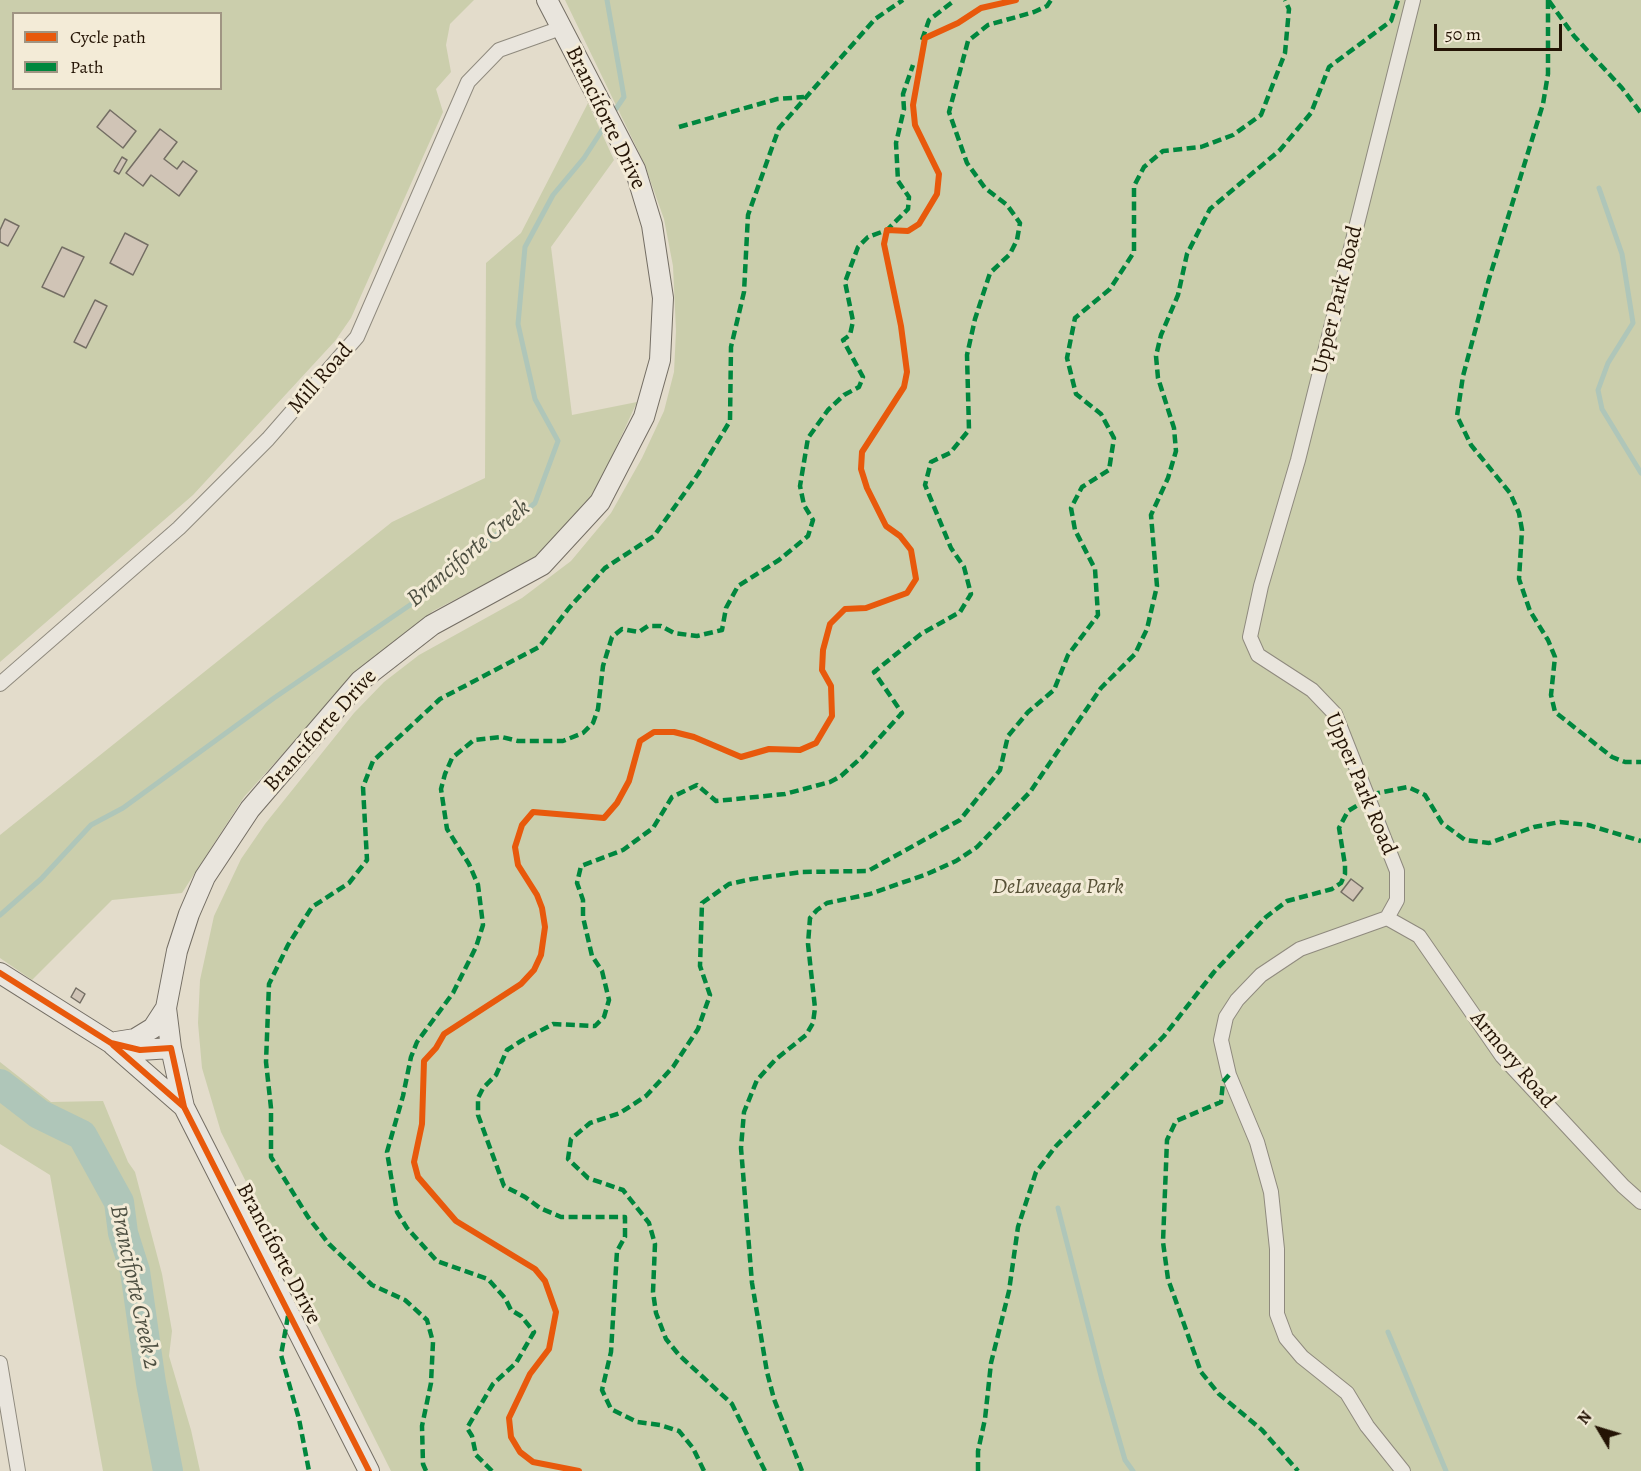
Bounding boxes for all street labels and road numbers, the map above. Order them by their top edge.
street label: Branciforte Drive [559,42,651,194]
street label: Upper Park Road [1307,223,1369,377]
street label: Mill Road [283,338,359,420]
street label: Branciforte Drive [259,664,383,798]
street label: Upper Park Road [1318,709,1402,859]
street label: Armory Road [1464,1006,1560,1114]
street label: Branciforte Drive [230,1179,326,1329]

